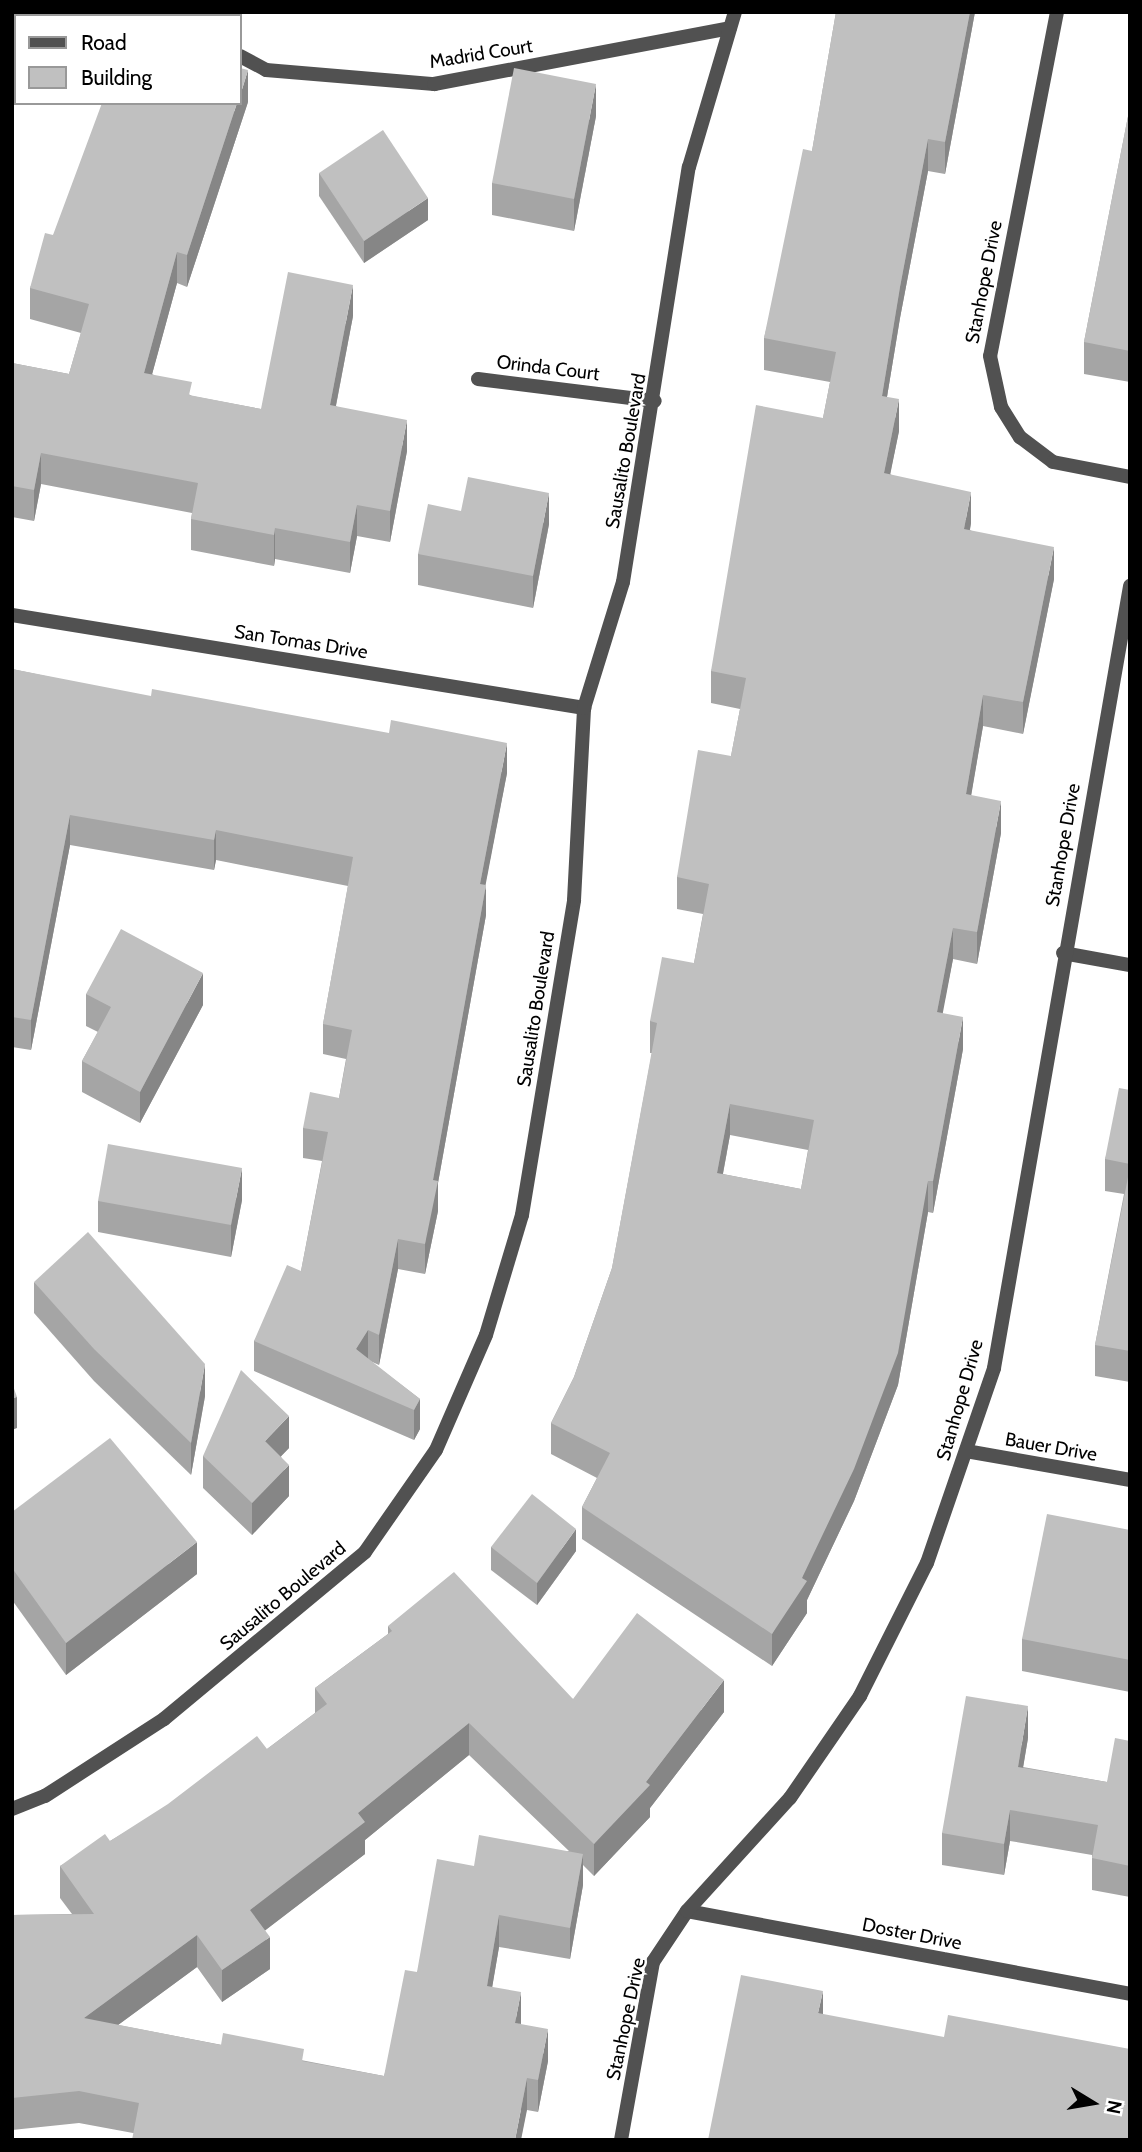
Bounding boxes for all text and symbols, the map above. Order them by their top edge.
legend [14,14,242,105]
text: Road [81,30,127,55]
street label: Madrid Court [428,35,534,73]
text: Building [81,65,152,90]
street label: Stanhope Drive [961,219,1007,345]
street label: Orinda Court [495,350,601,386]
street label: Sausalito Boulevard [601,372,651,530]
street label: San Tomas Drive [233,620,369,664]
street label: Stanhope Drive [1041,782,1085,908]
street label: Sausalito Boulevard [512,930,560,1088]
street label: Stanhope Drive [932,1337,988,1463]
street label: Bauer Drive [1003,1428,1099,1466]
street label: Sausalito Boulevard [215,1537,351,1655]
street label: Doster Drive [860,1913,964,1955]
street label: Stanhope Drive [602,1956,650,2082]
north arrow [1058,2068,1128,2138]
text: N [1102,2098,1127,2116]

